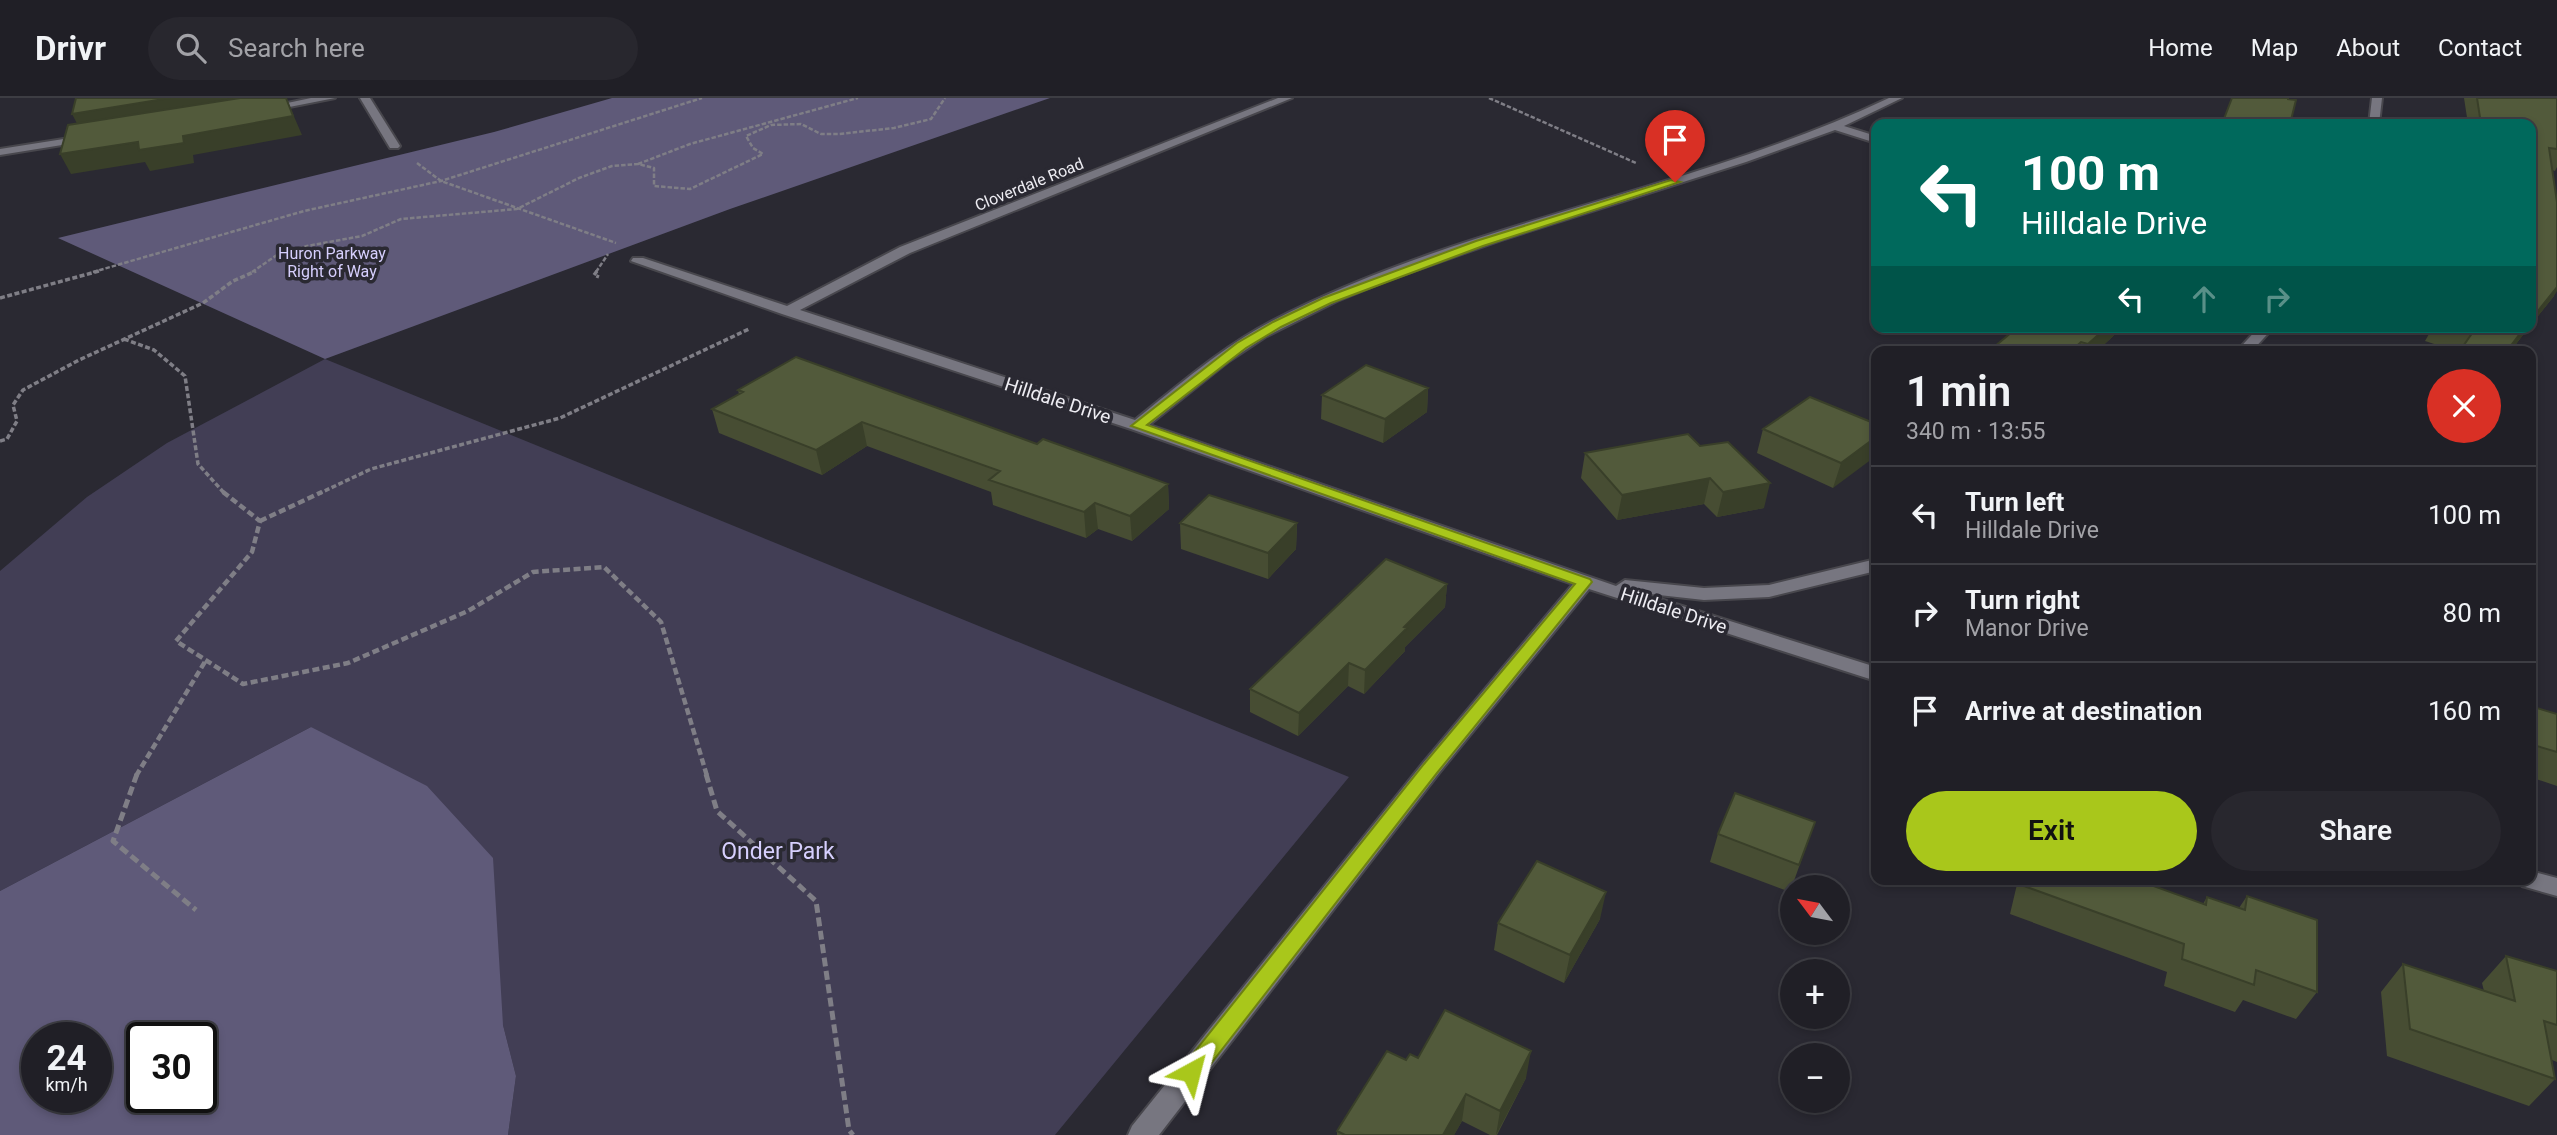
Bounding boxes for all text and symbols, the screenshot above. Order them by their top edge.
search box [148,17,638,80]
text: Drivr [35,29,106,68]
icon: search [172,29,210,67]
text: Search here [228,33,365,63]
text: Home [2148,34,2213,62]
text: Map [2251,34,2298,62]
text: About [2336,34,2400,62]
text: Contact [2438,34,2522,62]
pin [1645,110,1705,182]
icon: arrive [1656,121,1694,159]
text: 100 m [2021,145,2160,202]
icon: left [1906,147,1997,238]
street label: Cloverdale Road [972,154,1086,215]
text: Hilldale Drive [2021,204,2207,242]
park label: Huron Parkway Right of Way [278,244,386,281]
icon: left [2112,280,2150,318]
icon: ahead [2185,280,2223,318]
icon: right [2258,280,2296,318]
text: 1 min [1906,367,2011,416]
button: close [2427,369,2501,443]
street label: Hilldale Drive [1002,372,1114,428]
text: 340 m · 13:55 [1906,418,2045,445]
text: Turn left [1965,487,2064,517]
icon: left [1906,496,1944,534]
text: 100 m [2428,500,2501,530]
text: Hilldale Drive [1965,517,2099,544]
street label: Hilldale Drive [1618,582,1730,638]
text: Turn right [1965,585,2080,615]
icon: right [1906,594,1944,632]
text: 80 m [2443,598,2501,628]
text: Manor Drive [1965,615,2089,642]
icon: arrive [1906,692,1944,730]
text: Arrive at destination [1965,696,2202,726]
text: 160 m [2428,696,2501,726]
button: Exit [1906,791,2197,871]
button: Share [2211,791,2501,871]
park label: Onder Park [721,838,835,865]
north arrow [1780,875,1850,945]
map controls [1780,875,1850,1113]
button: + [1780,959,1850,1029]
speed limit sign: 30 [126,1022,217,1113]
position arrow [1154,1035,1228,1109]
text: 24 [46,1038,87,1079]
button: − [1780,1043,1850,1113]
text: km/h [45,1074,88,1095]

